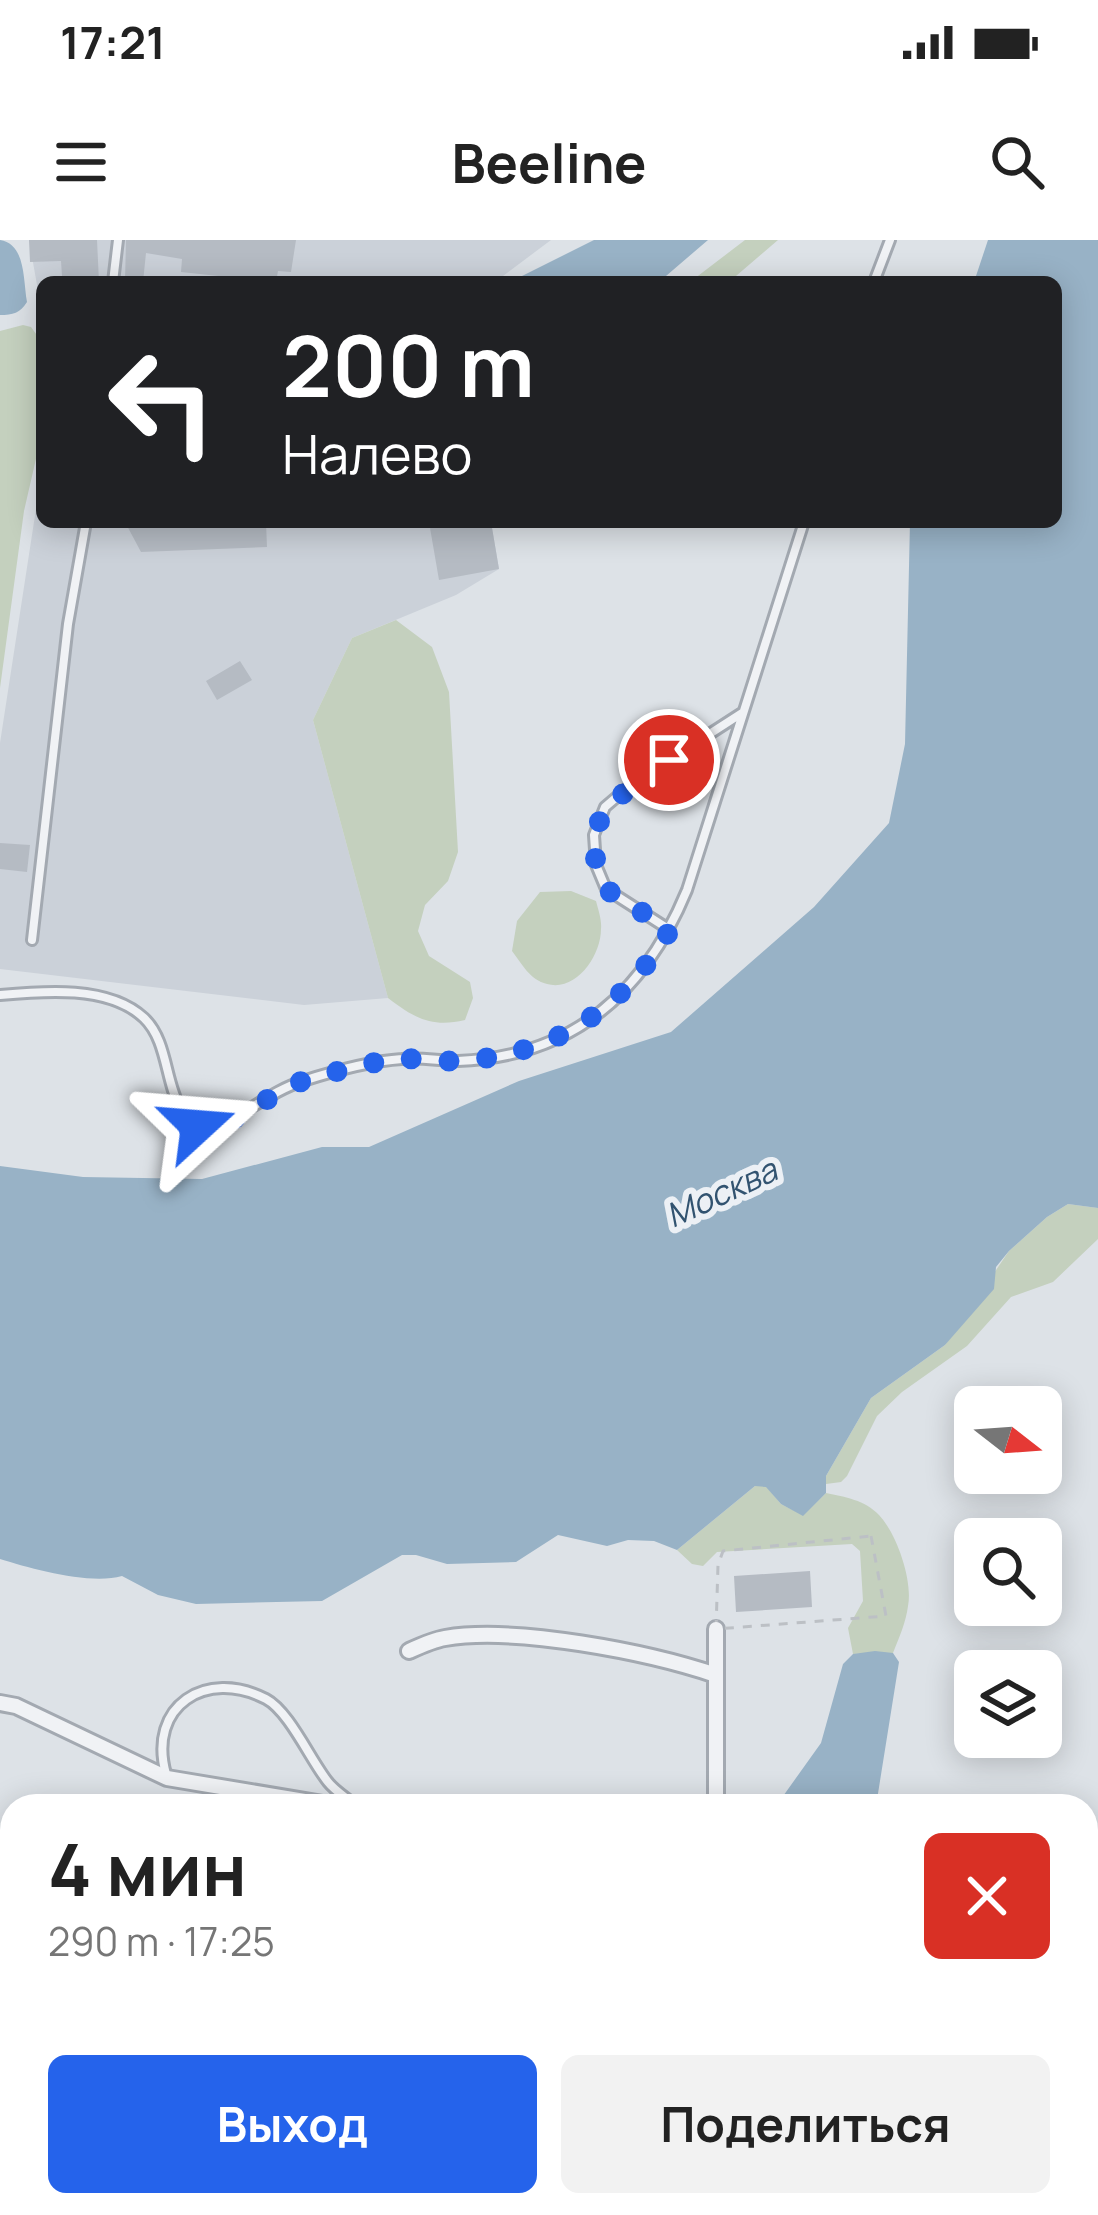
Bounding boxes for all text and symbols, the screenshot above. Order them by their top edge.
text: 17:21 [60,11,166,73]
text: Beeline [451,125,647,199]
icon: menu [48,129,114,195]
icon: search [984,129,1050,195]
text: 200 m [282,307,535,422]
icon: left [84,324,240,480]
text: Налево [282,416,472,490]
pin [618,709,720,811]
icon: arrive [636,727,702,793]
position arrow [135,1063,261,1189]
water label: Москва [658,1146,785,1237]
north arrow [954,1386,1062,1494]
map controls [954,1386,1062,1758]
button: search [954,1518,1062,1626]
button: layers [954,1650,1062,1758]
text: 4 мин [48,1819,247,1918]
button: close [924,1833,1050,1959]
text: 290 m · 17:25 [48,1914,275,1968]
button: Выход [48,2055,537,2193]
button: Поделиться [561,2055,1050,2193]

